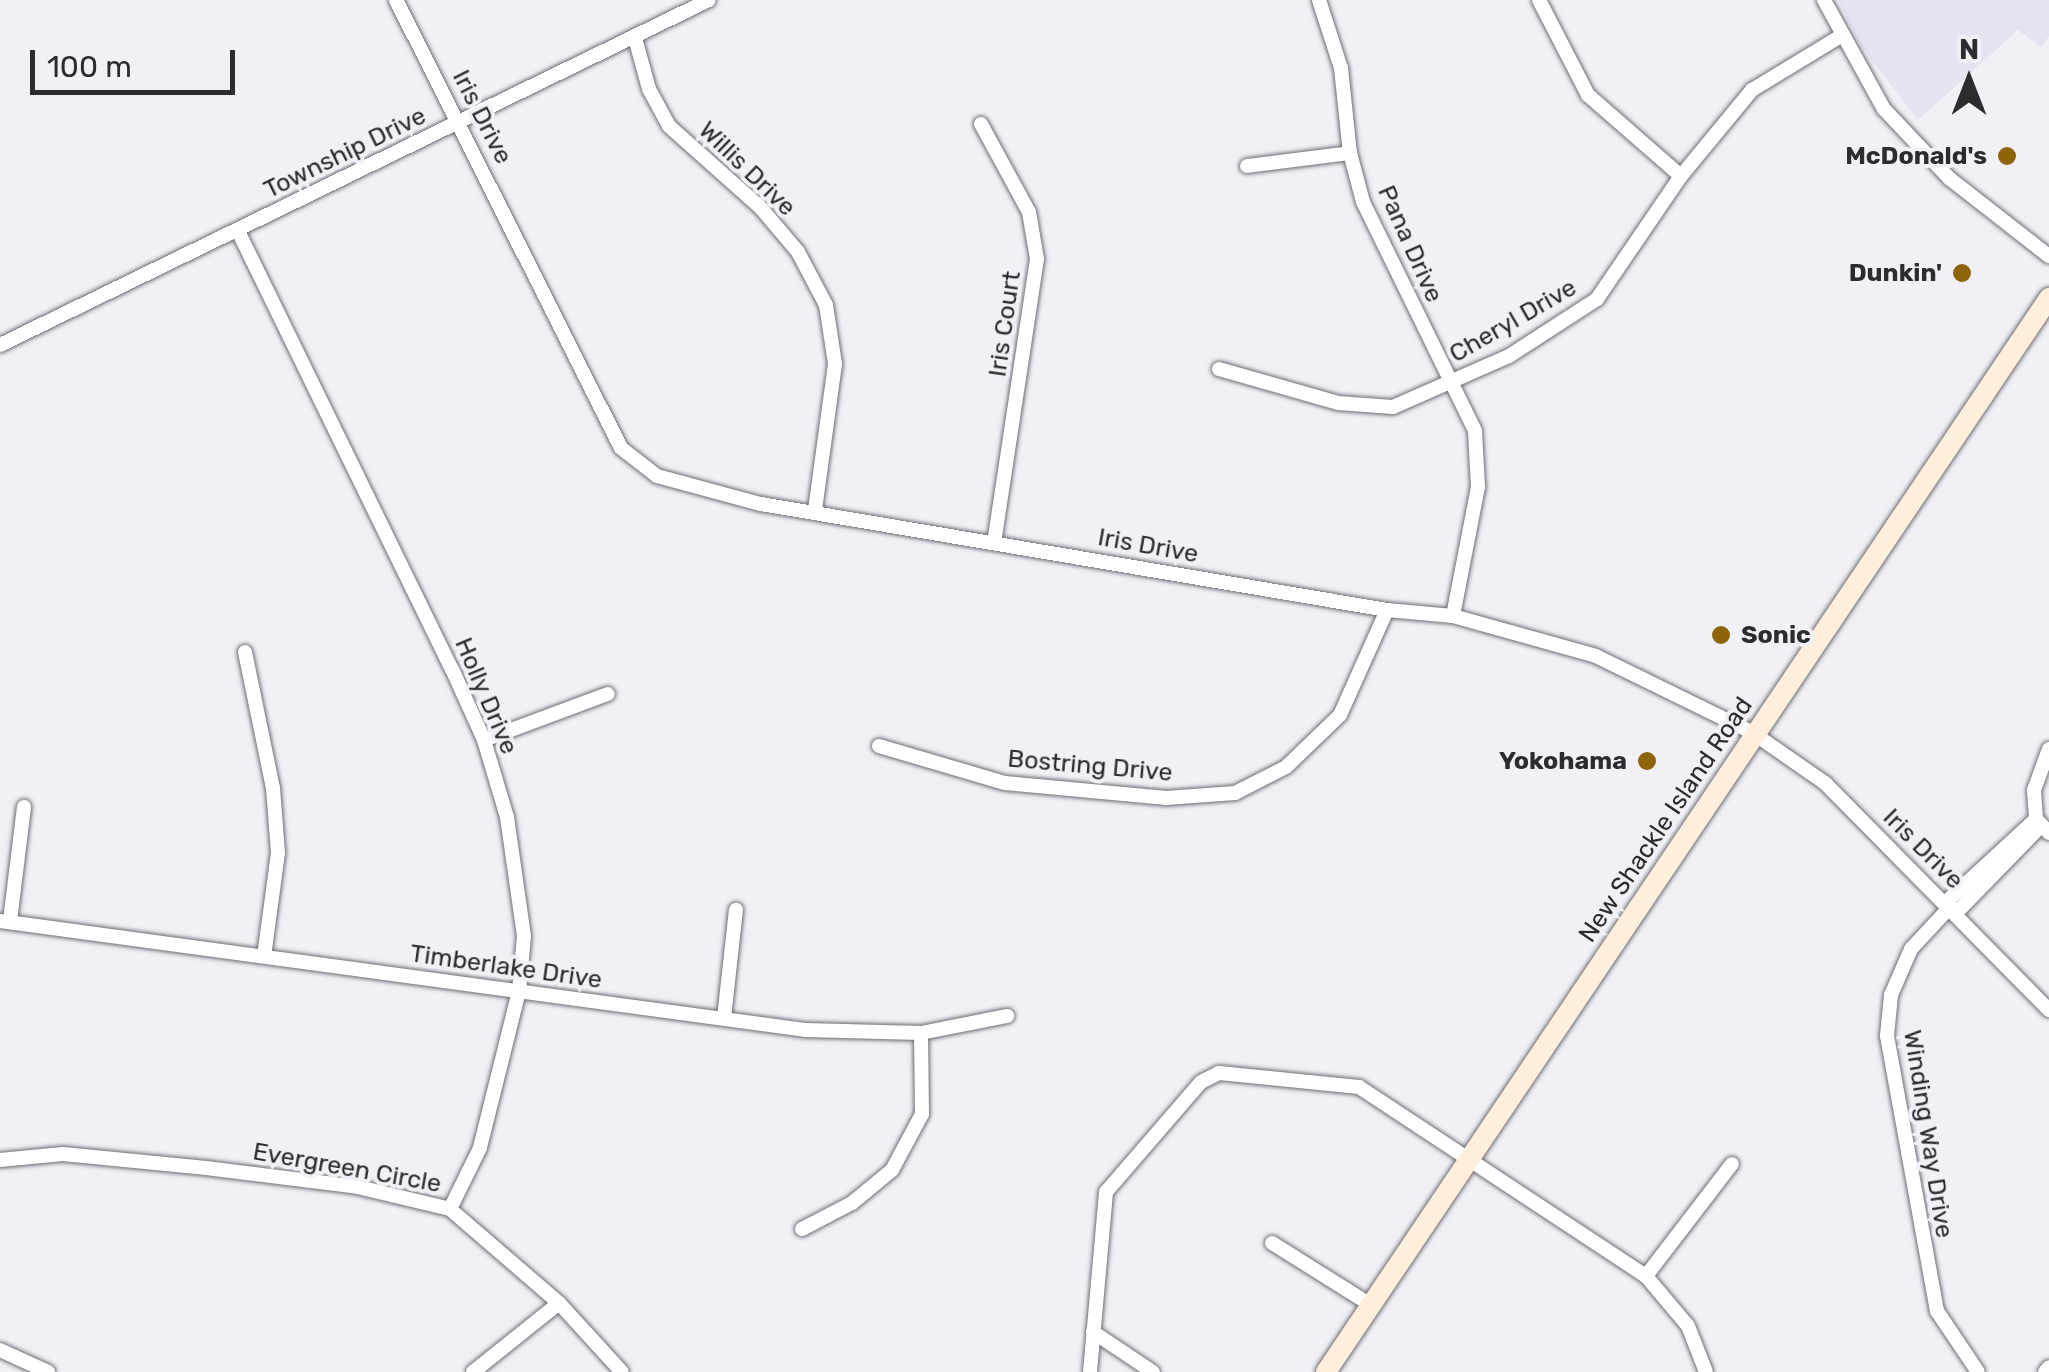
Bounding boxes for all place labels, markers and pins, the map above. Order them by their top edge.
place label: McDonald's [1845,141,1987,171]
marker: McDonald's [1996,145,2018,167]
place label: Dunkin' [1849,258,1942,288]
marker: Dunkin' [1951,262,1973,284]
place label: Sonic [1741,620,1811,650]
marker: Sonic [1710,624,1732,646]
place label: Yokohama [1499,746,1627,776]
marker: Yokohama [1636,750,1658,772]

